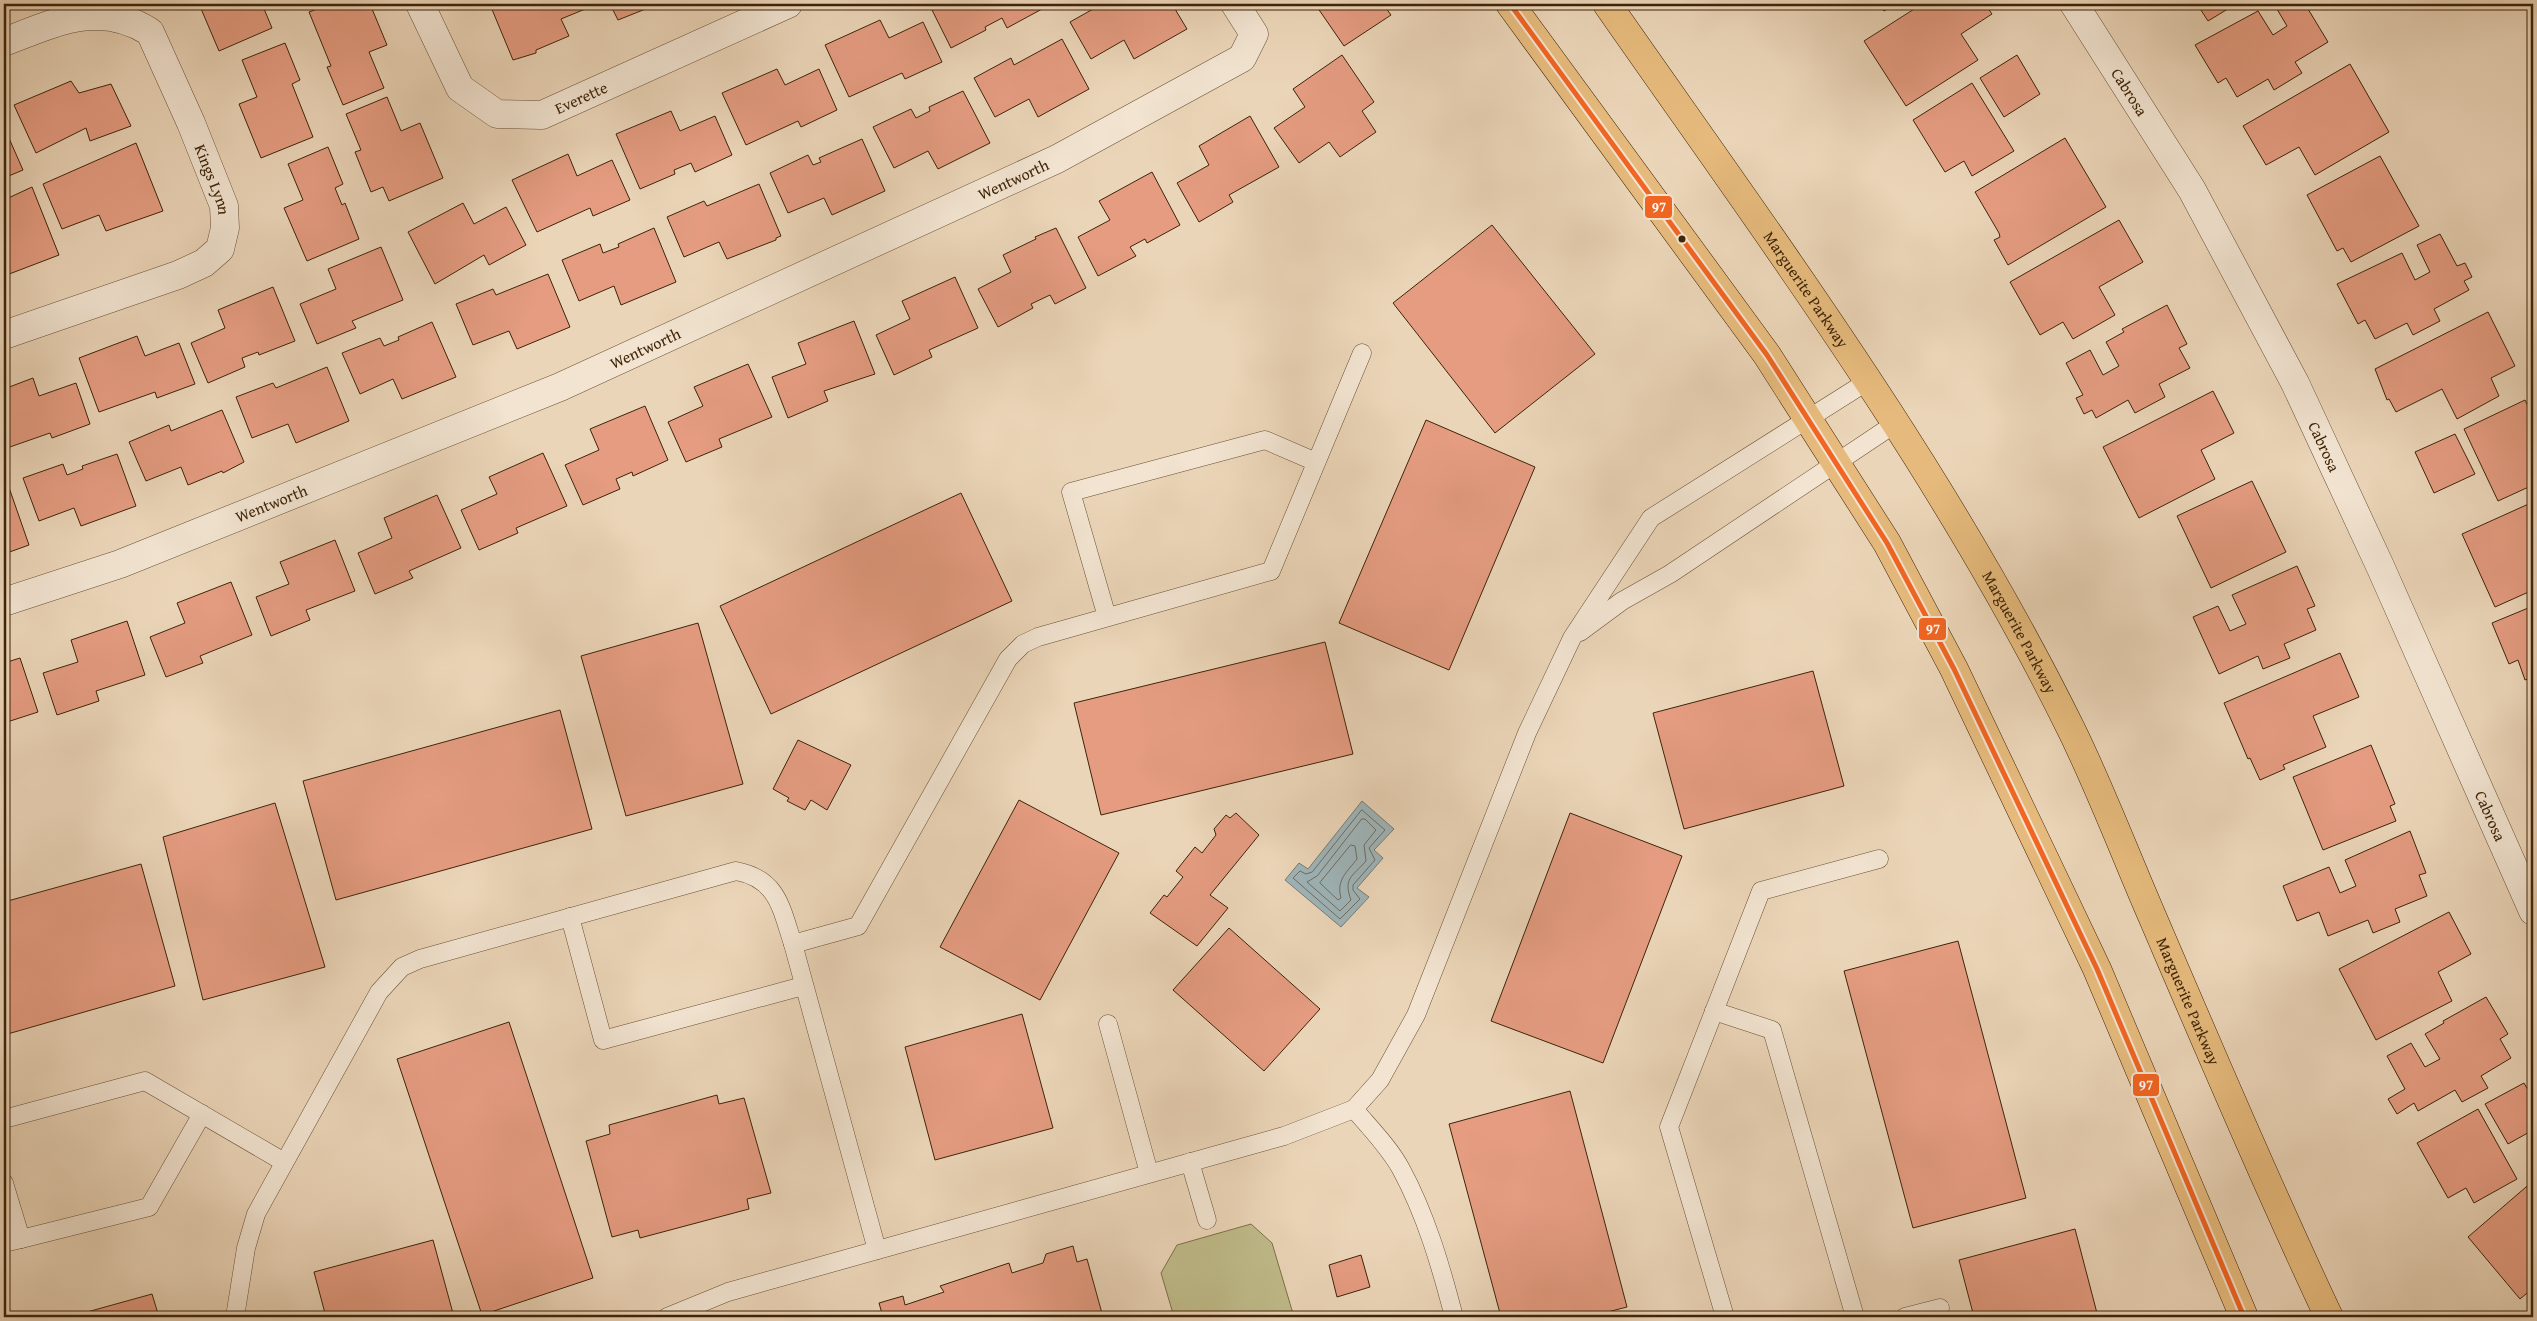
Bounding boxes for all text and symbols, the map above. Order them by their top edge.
street label: Cabrosa [2105,63,2154,121]
street label: Everette [551,75,611,120]
street label: Kings Lynn [189,140,236,215]
street label: Wentworth [974,152,1053,206]
line badge: 97 [1644,195,1673,219]
text: 97 [1652,197,1666,217]
street label: Marguerite Parkway [1758,226,1855,352]
unlabelled marker [1677,234,1687,244]
street label: Wentworth [606,321,685,375]
street label: Cabrosa [2302,417,2347,476]
street label: Wentworth [232,478,311,528]
street label: Marguerite Parkway [1976,566,2063,698]
line badge: 97 [1918,617,1947,641]
text: 97 [1926,619,1940,639]
street label: Cabrosa [2469,787,2513,845]
street label: Marguerite Parkway [2151,934,2227,1069]
line badge: 97 [2132,1073,2160,1097]
text: 97 [2139,1075,2153,1095]

